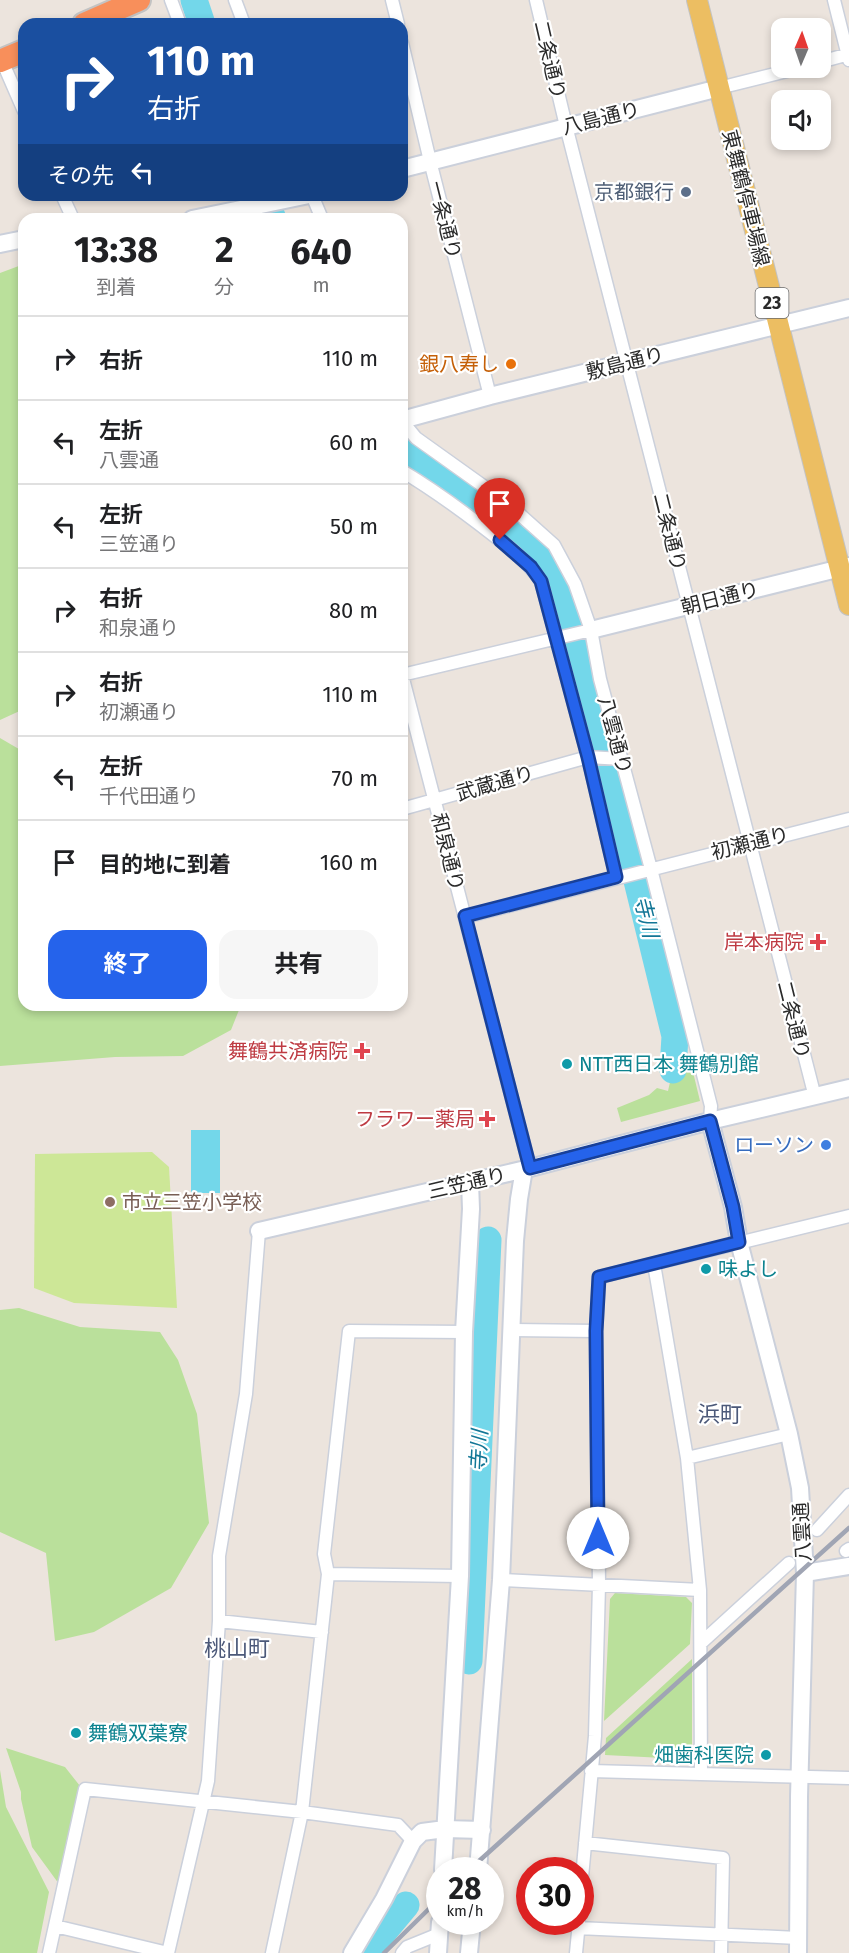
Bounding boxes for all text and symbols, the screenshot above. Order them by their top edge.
street label: 二条通り [529,18,571,102]
north arrow [771,18,831,78]
map controls [771,18,831,150]
text: 110 m [147,36,255,86]
icon: right [48,42,126,120]
button: sound [771,90,831,150]
text: 右折 [147,93,201,125]
street label: 八島通り [559,97,643,139]
street label: 東舞鶴停車場線 [717,127,775,269]
icon: left [126,156,159,189]
text: その先 [48,162,114,189]
street label: 一条通り [424,178,466,262]
place label: 京都銀行 [594,180,674,204]
marker: 京都銀行 [679,185,693,199]
text: 13:38 [74,228,158,272]
text: 2 [215,228,234,272]
text: 640 [290,230,352,274]
text: m [313,273,330,297]
text: 到着 [96,275,136,299]
text: 分 [214,275,234,299]
road number: 23 [756,288,788,318]
icon: right [48,342,81,375]
street label: 敷島通り [583,342,667,384]
text: 110 m [322,345,378,372]
text: 右折 [99,347,143,374]
place label: 銀八寿し [419,352,499,376]
marker: 銀八寿し [504,357,518,371]
text: 左折 [99,417,143,444]
icon: left [48,426,81,459]
text: 60 m [329,429,378,456]
text: 八雲通 [99,448,159,472]
pin [474,478,525,540]
icon: arrive [483,487,516,520]
street label: 二条通り [649,490,691,574]
text: 左折 [99,501,143,528]
icon: left [48,510,81,543]
text: 50 m [330,513,378,540]
text: 三笠通り [99,532,179,556]
street label: 朝日通り [678,577,762,619]
text: 右折 [99,585,143,612]
icon: right [48,594,81,627]
text: 80 m [329,597,378,624]
text: 和泉通り [99,616,179,640]
text: 右折 [99,669,143,696]
icon: right [48,678,81,711]
text: 110 m [322,681,378,708]
street label: 八雲通り [593,693,637,777]
text: 初瀬通り [99,700,179,724]
text: 左折 [99,753,143,780]
street label: 武蔵通り [453,760,537,806]
icon: left [48,762,81,795]
text: 70 m [332,765,378,792]
text: 千代田通り [99,784,199,808]
street label: 和泉通り [427,810,469,894]
street label: 初瀬通り [708,822,792,864]
icon: arrive [48,846,81,879]
text: 160 m [320,849,378,876]
text: 目的地に到着 [99,851,231,878]
water label: 寺川 [628,893,664,942]
button: 終了 [48,930,207,999]
button: 共有 [219,930,378,999]
place label: 岸本病院 [724,930,804,954]
marker: 岸本病院 [809,933,827,951]
street label: 二条通り [773,978,815,1062]
place label: 舞鶴共済病院 [228,1039,348,1063]
marker: 舞鶴共済病院 [353,1042,371,1060]
place label: NTT西日本 舞鶴別館 [579,1052,759,1076]
marker: NTT西日本 舞鶴別館 [560,1057,574,1071]
place label: フラワー薬局 [355,1107,475,1131]
marker: フラワー薬局 [480,1112,494,1126]
place label: ローソン [734,1133,814,1157]
marker: ローソン [819,1138,833,1152]
street label: 三笠通り [425,1162,509,1204]
place label: 市立三笠小学校 [122,1190,262,1214]
marker: 市立三笠小学校 [103,1195,117,1209]
place label: 味よし [718,1257,778,1281]
marker: 味よし [699,1262,713,1276]
district label: 浜町 [698,1401,742,1428]
water label: 寺川 [465,1427,493,1473]
street label: 八雲通 [788,1501,816,1563]
position arrow [566,1506,630,1570]
district label: 桃山町 [204,1635,270,1662]
place label: 舞鶴双葉寮 [88,1721,188,1745]
marker: 舞鶴双葉寮 [69,1726,83,1740]
place label: 畑歯科医院 [654,1743,754,1767]
marker: 畑歯科医院 [759,1748,773,1762]
speed limit sign: 30 [516,1857,594,1935]
text: 28 [449,1871,481,1907]
text: km/h [446,1902,484,1920]

